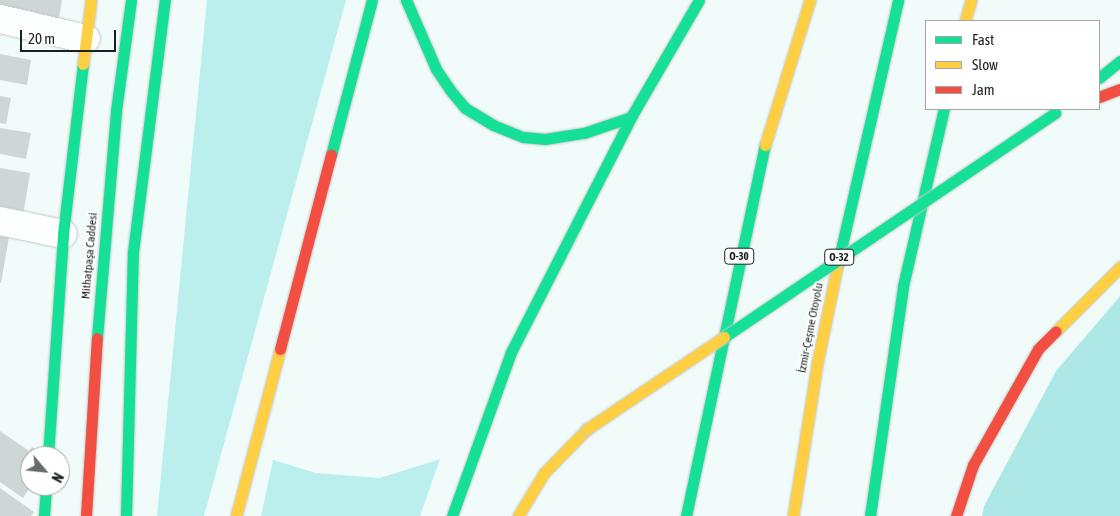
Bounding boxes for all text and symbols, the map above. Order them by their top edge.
scale bar [22,20,119,52]
legend [925,20,1100,110]
text: 20 m [28,30,55,47]
text: Fast [972,31,994,48]
text: Slow [972,56,998,73]
text: Jam [972,81,995,98]
street label: Mithatpaşa Caddesi [79,212,101,300]
road number: O-30 [724,248,754,264]
road number: O-32 [824,248,854,266]
street label: İzmir-Çeşme Otoyolu [795,282,827,374]
north arrow [20,446,70,496]
text: N [48,470,66,485]

